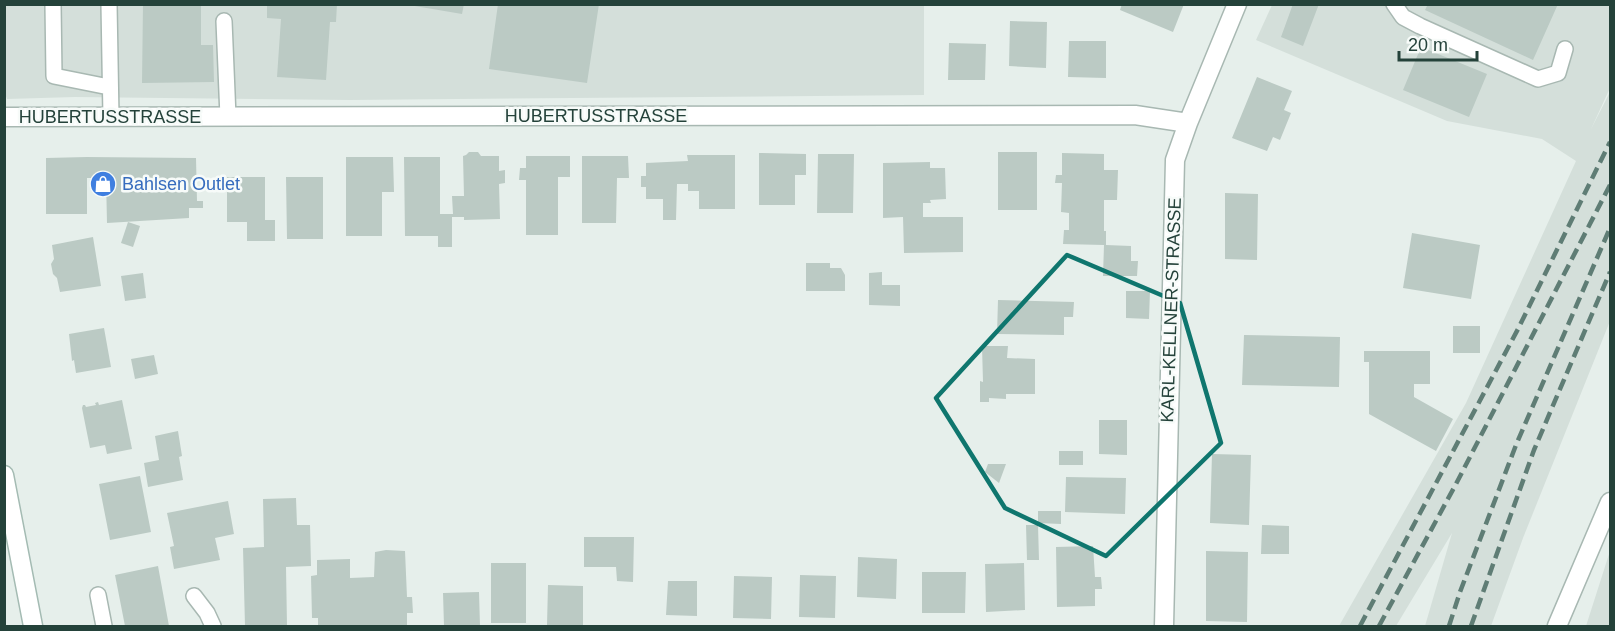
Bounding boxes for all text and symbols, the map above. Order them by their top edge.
scale bar [1399,24,1477,62]
text: 20 m [1408,35,1448,55]
street label: HUBERTUSSTRASSE [505,106,687,126]
street label: HUBERTUSSTRASSE [19,107,201,127]
shop icon: Bahlsen Outlet [88,169,118,199]
place label: Bahlsen Outlet [122,174,240,194]
street label: KARL-KELLNER-STRASSE [1157,197,1185,423]

